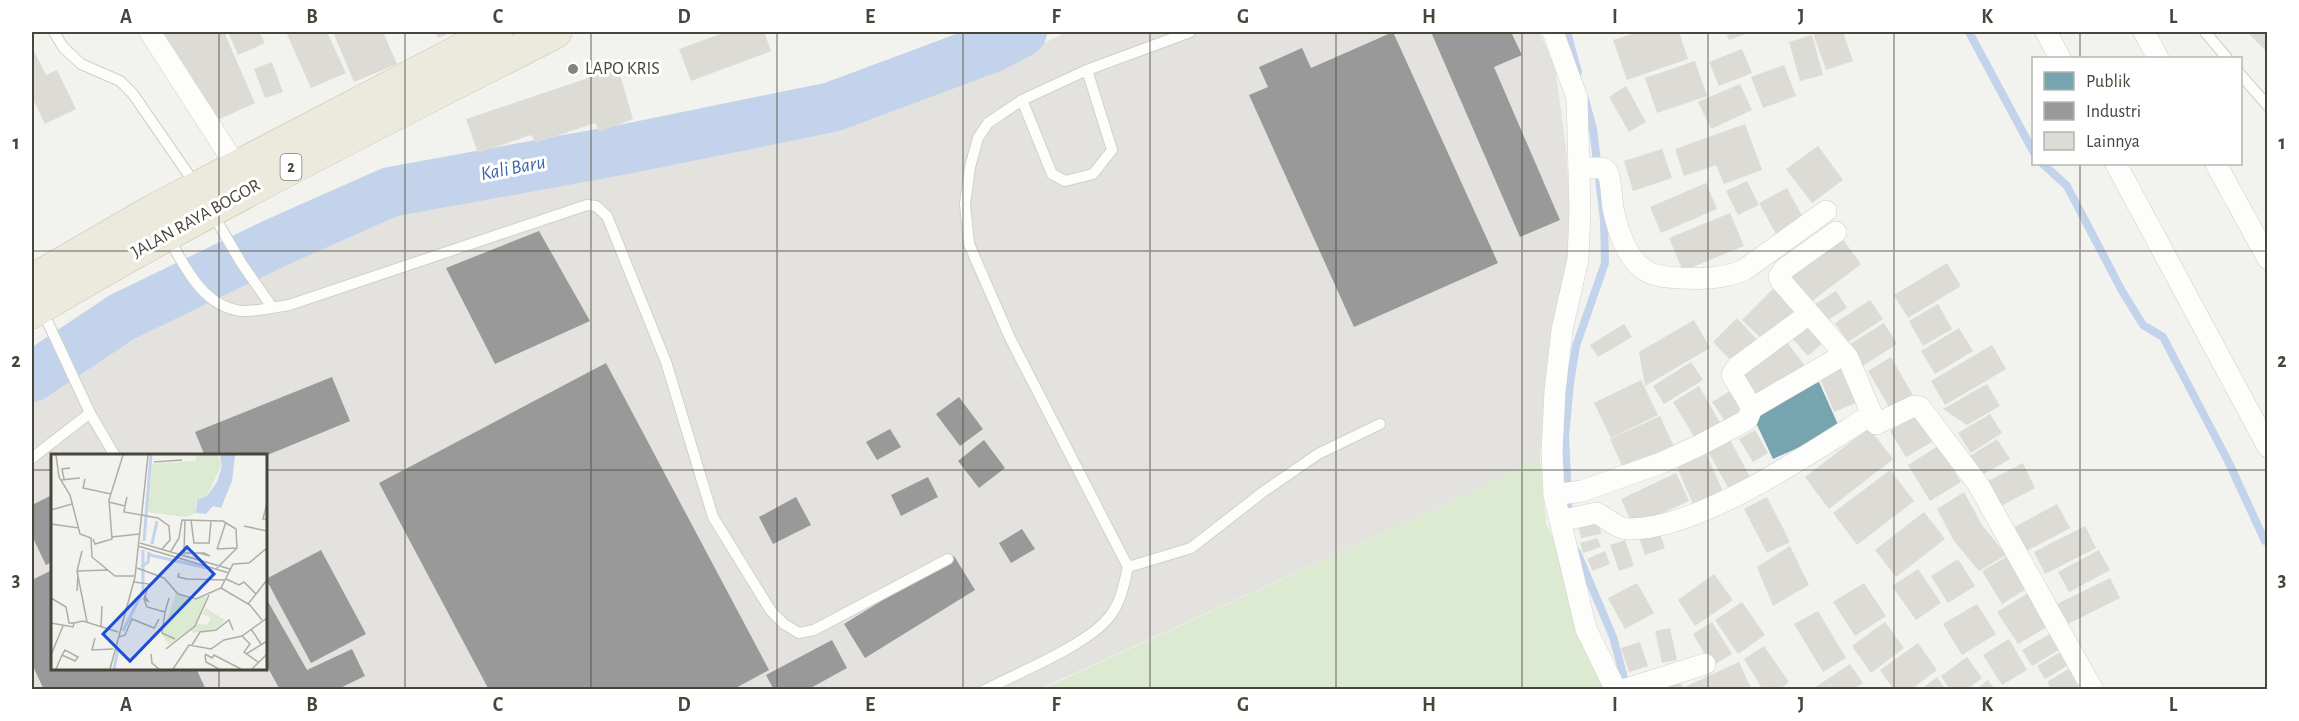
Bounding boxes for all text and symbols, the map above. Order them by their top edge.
text: A [120,7,132,27]
text: B [306,7,318,27]
text: C [493,7,504,27]
text: D [677,7,691,27]
text: E [865,7,875,27]
text: F [1051,7,1061,27]
text: G [1237,7,1249,27]
text: H [1422,7,1436,27]
text: I [1612,7,1618,27]
text: J [1798,7,1804,27]
text: K [1981,7,1993,27]
text: L [2169,7,2178,27]
legend [2032,57,2242,165]
place label: LAPO KRIS [585,60,660,78]
marker: LAPO KRIS [566,62,580,76]
text: Publik [2086,73,2131,91]
text: Industri [2086,103,2141,121]
text: 1 [12,133,20,153]
text: Lainnya [2086,133,2140,151]
text: 1 [2278,133,2286,153]
water label: Kali Baru [479,152,547,184]
road number: 2 [280,154,302,180]
street label: JALAN RAYA BOGOR [129,176,263,262]
text: 2 [11,351,21,371]
text: 2 [2277,351,2287,371]
inset map [51,454,267,670]
text: 3 [12,570,20,590]
text: 3 [2278,570,2286,590]
text: A [120,695,132,715]
text: B [306,695,318,715]
text: C [493,695,504,715]
text: D [677,695,691,715]
text: E [865,695,875,715]
text: F [1051,695,1061,715]
text: G [1237,695,1249,715]
text: H [1422,695,1436,715]
text: I [1612,695,1618,715]
text: J [1798,695,1804,715]
text: K [1981,695,1993,715]
text: L [2169,695,2178,715]

